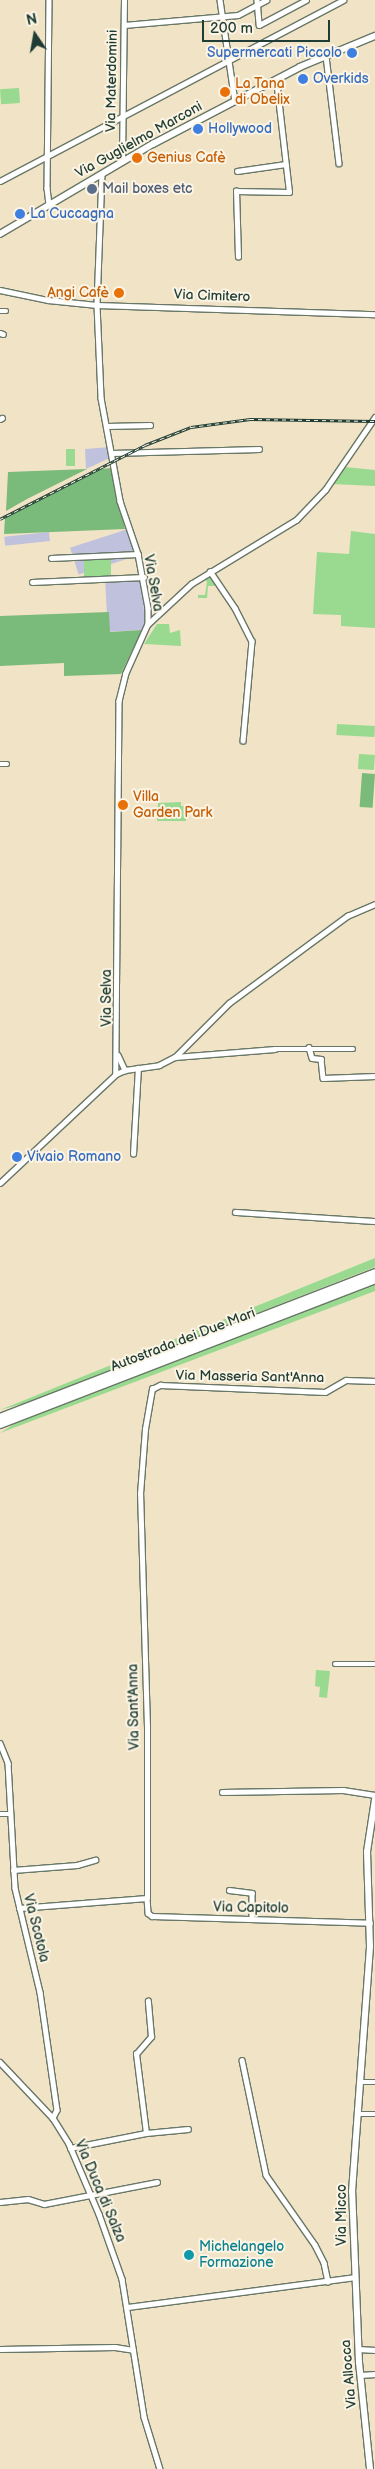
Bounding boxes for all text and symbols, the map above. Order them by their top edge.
north arrow [10,10,60,60]
text: N [25,10,39,29]
scale bar [205,10,332,42]
text: 200 m [210,19,253,38]
street label: Via Materdomini [103,30,121,132]
place label: Supermercati Piccolo [207,45,342,61]
marker: Supermercati Piccolo [346,47,358,59]
place label: Overkids [313,71,369,87]
marker: Overkids [297,73,309,85]
place label: La Tana di Obelix [235,76,290,108]
marker: La Tana di Obelix [219,86,231,98]
street label: Via Guglielmo Marconi [73,98,205,182]
place label: Hollywood [208,121,272,137]
marker: Hollywood [192,123,204,135]
place label: Genius Cafè [147,150,226,166]
marker: Genius Cafè [131,152,143,164]
place label: Mail boxes etc [102,181,192,197]
marker: Mail boxes etc [86,183,98,195]
place label: La Cuccagna [30,206,114,222]
marker: La Cuccagna [14,208,26,220]
place label: Angi Cafè [47,285,109,301]
street label: Via Cimitero [173,286,251,306]
marker: Angi Cafè [113,287,125,299]
street label: Via Selva [140,553,166,613]
place label: Villa Garden Park [133,789,212,822]
marker: Villa Garden Park [117,799,129,811]
street label: Via Selva [99,969,115,1027]
place label: Vivaio Romano [27,1149,121,1165]
marker: Vivaio Romano [11,1151,23,1163]
street label: Autostrada dei Due Mari [108,1305,258,1375]
street label: Via Masseria Sant'Anna [175,1367,325,1387]
street label: Via Sant'Anna [125,1663,143,1751]
street label: Via Scotola [19,1892,53,1964]
street label: Via Capitolo [213,1899,289,1917]
street label: Via Duca di Salza [71,2137,129,2245]
street label: Via Micco [334,2184,350,2246]
place label: Michelangelo Formazione [199,2239,284,2272]
marker: Michelangelo Formazione [183,2249,195,2261]
street label: Via Allocca [338,2339,360,2409]

